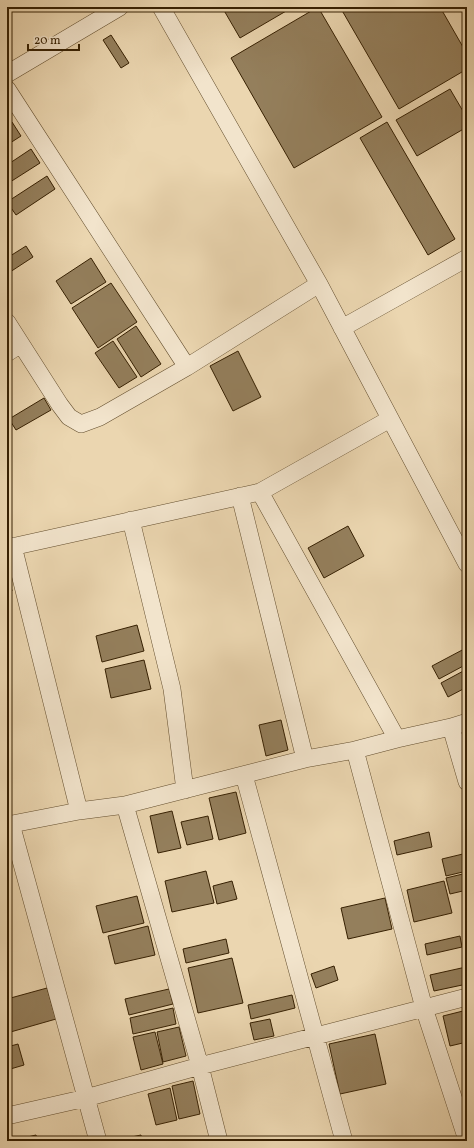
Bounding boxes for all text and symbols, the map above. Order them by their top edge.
scale bar [28,26,79,52]
text: 20 m [34,33,61,49]

